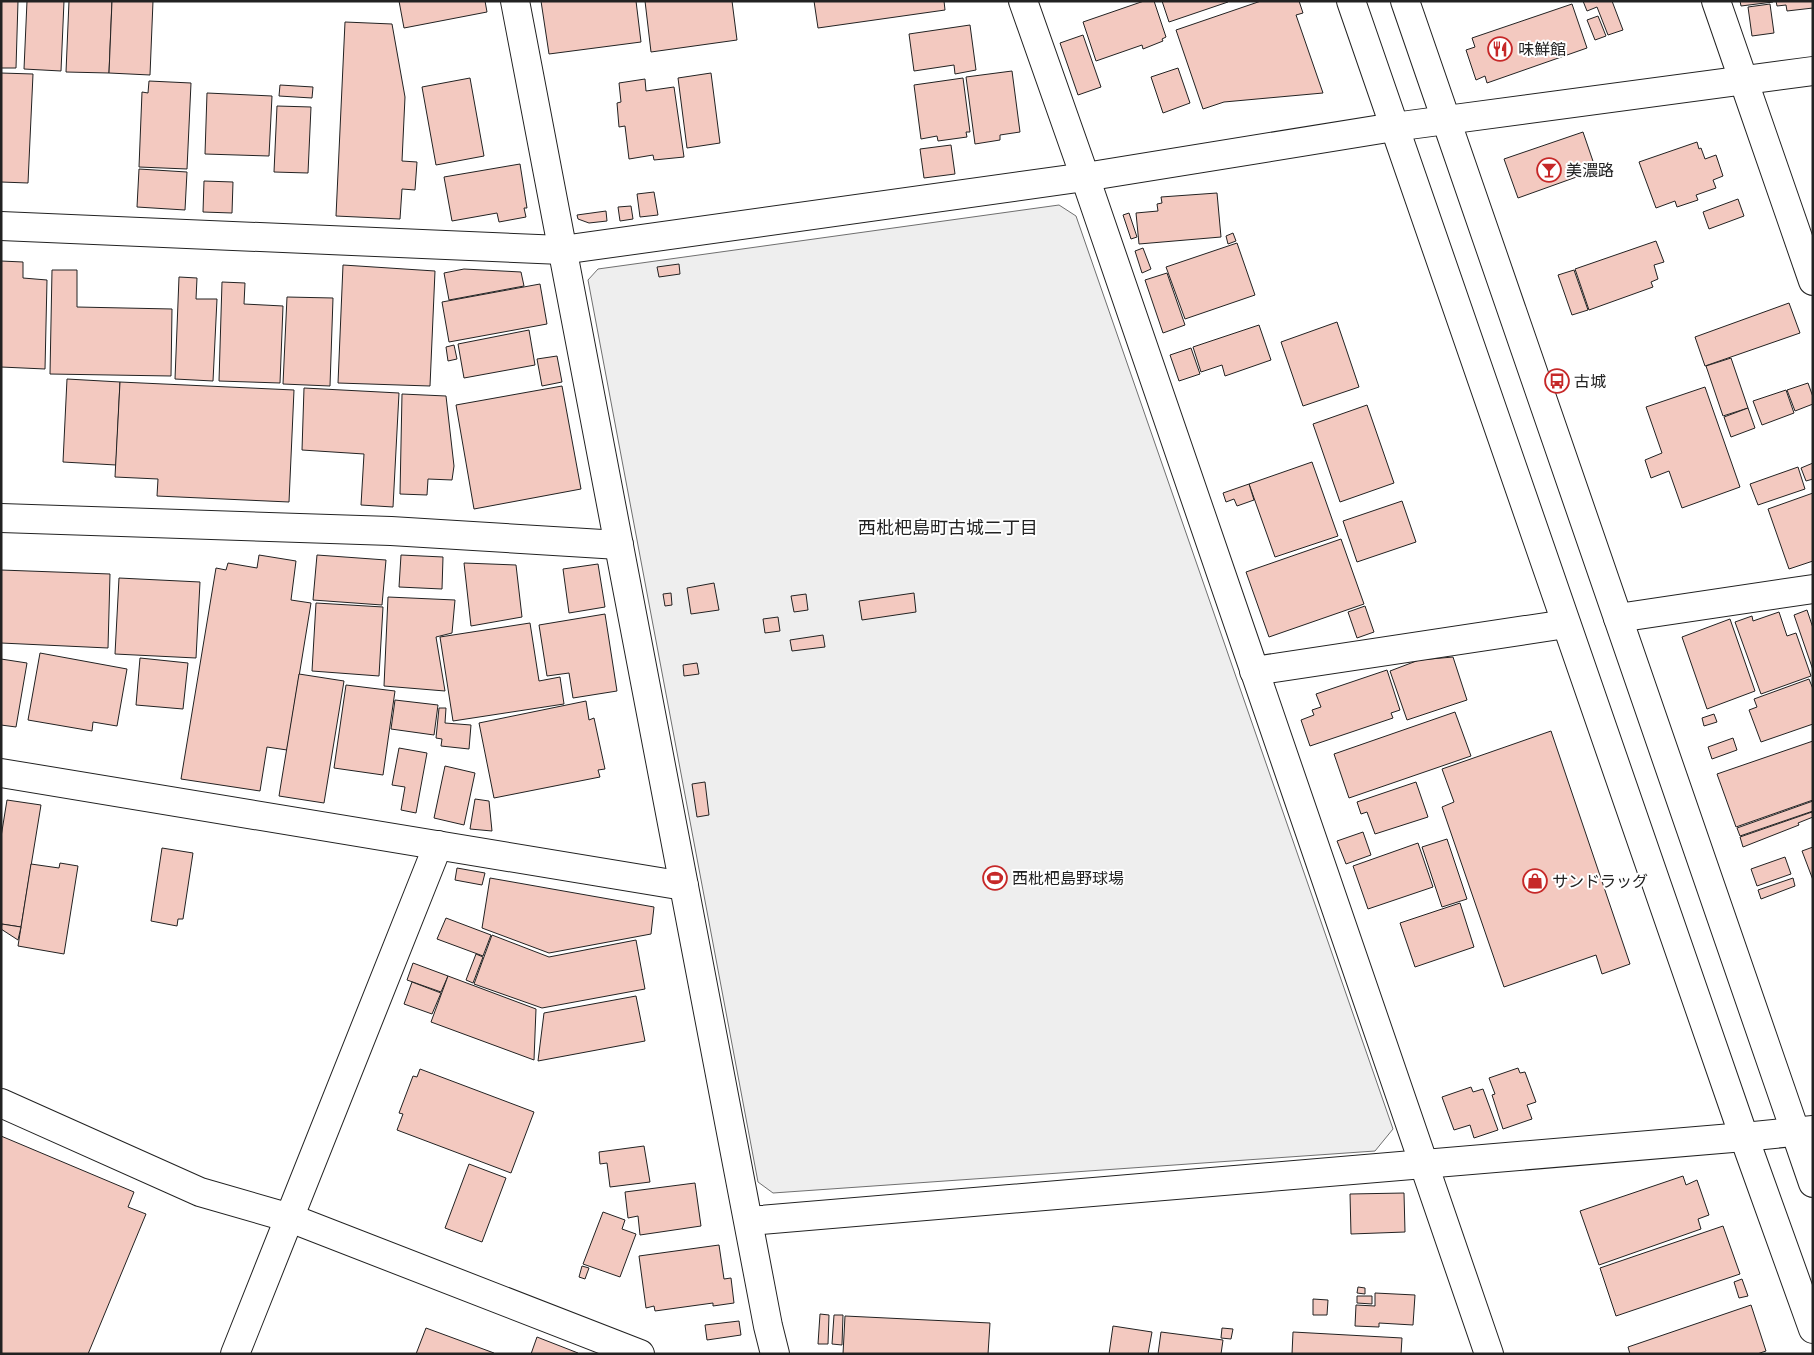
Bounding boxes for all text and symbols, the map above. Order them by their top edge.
restaurant icon: 味鮮館 [1487,36,1513,62]
place label: 味鮮館 [1518,39,1566,58]
bar icon: 美濃路 [1536,157,1562,183]
place label: 美濃路 [1566,160,1614,179]
bus stop icon: 古城 [1544,368,1570,394]
place label: 古城 [1574,371,1606,390]
district label: 西枇杷島町古城二丁目 [858,516,1038,538]
sports icon: 西枇杷島野球場 [982,865,1008,891]
place label: 西枇杷島野球場 [1012,868,1124,887]
shop icon: サンドラッグ [1522,868,1548,894]
place label: サンドラッグ [1552,871,1648,890]

